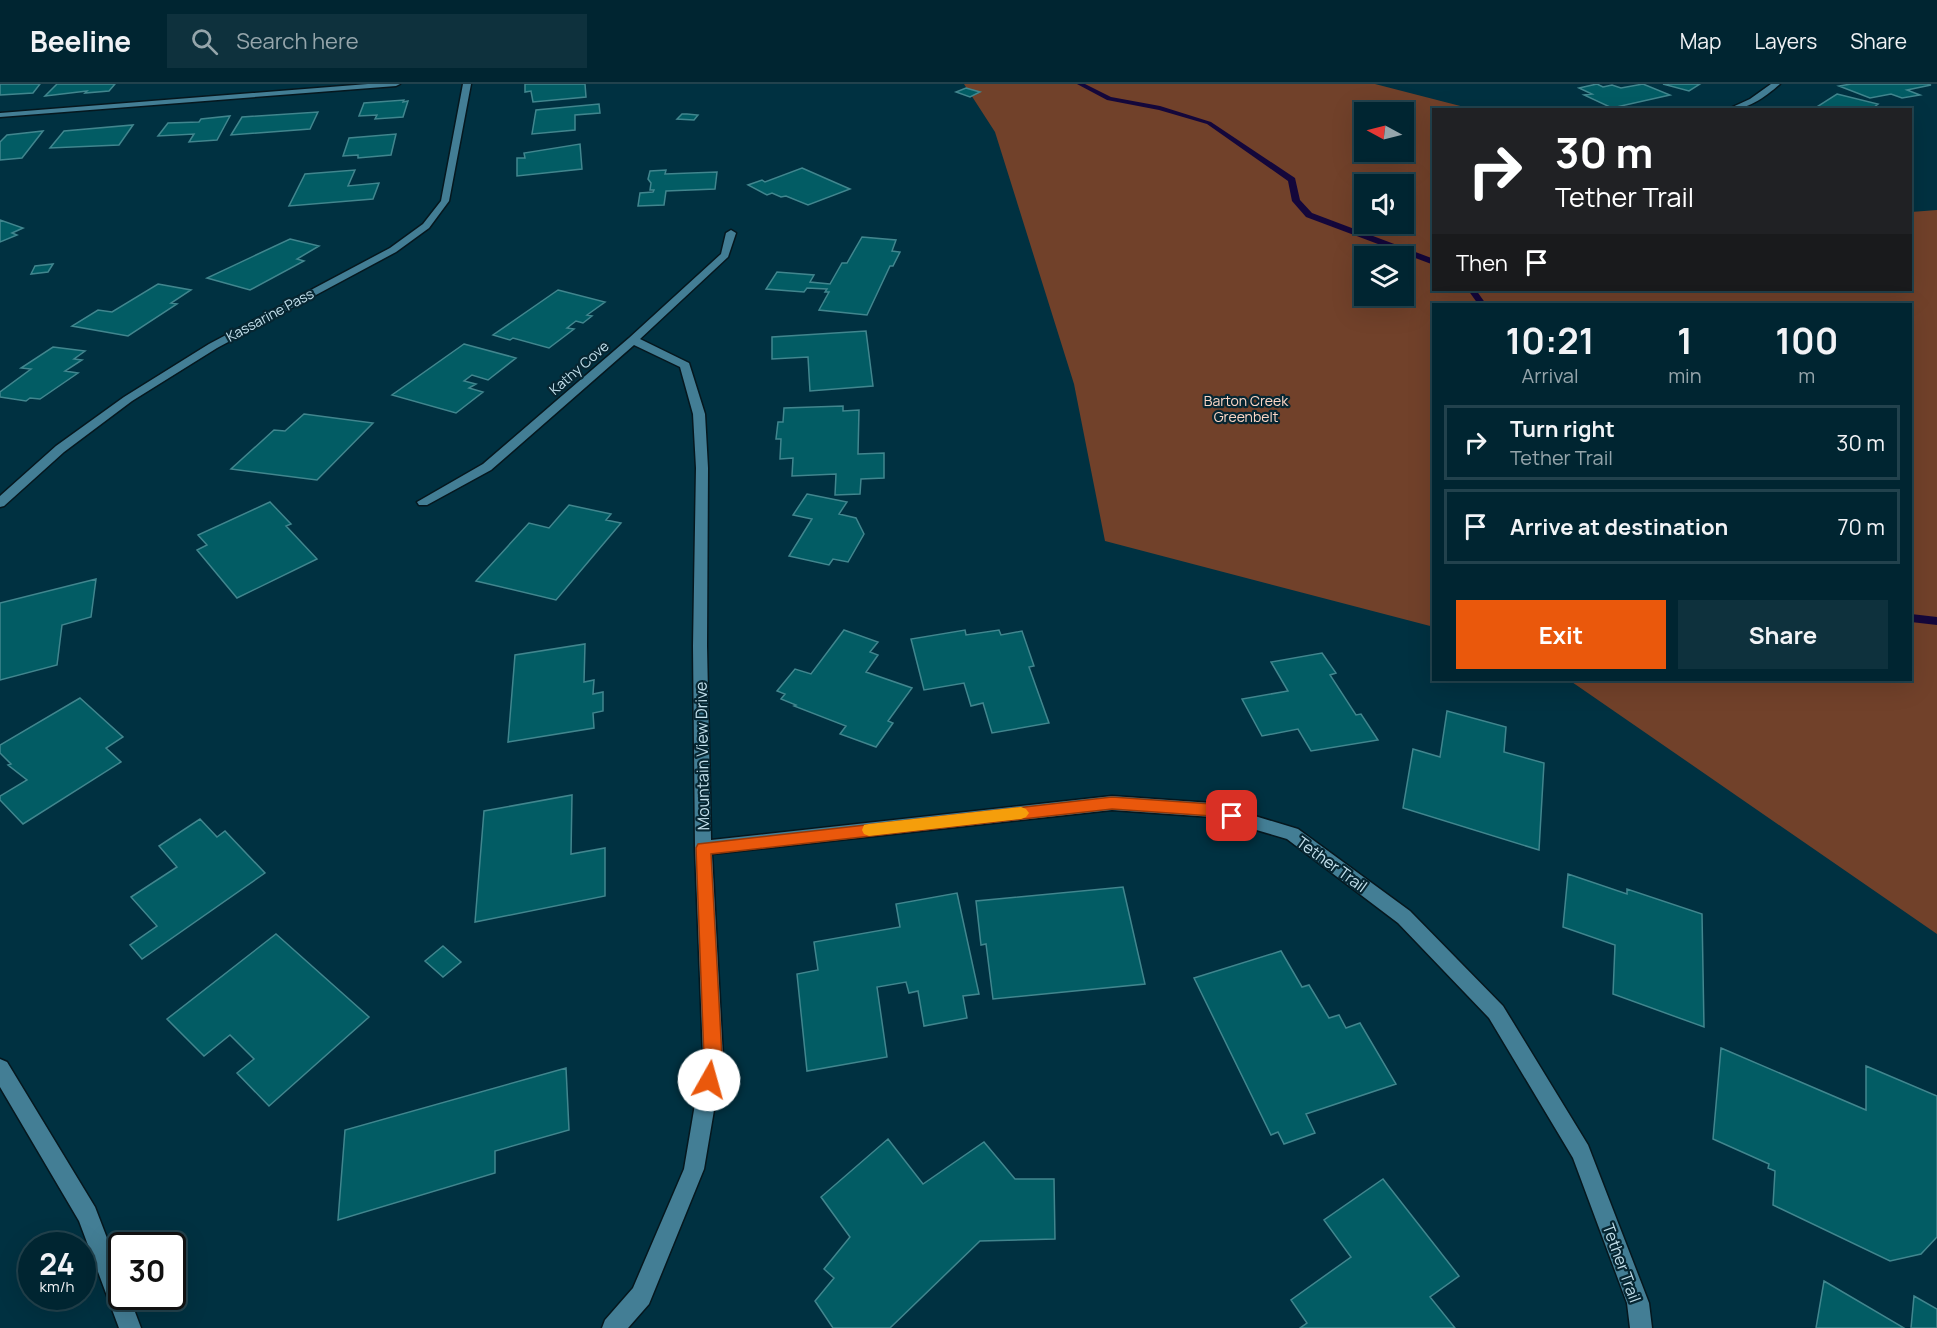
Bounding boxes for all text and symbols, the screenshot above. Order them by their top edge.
search box [167,14,587,68]
text: Beeline [30,22,131,60]
icon: search [188,25,221,58]
text: Search here [236,26,359,56]
text: Map [1680,27,1721,55]
text: Layers [1754,27,1817,55]
text: Share [1850,27,1907,55]
north arrow [1354,102,1414,162]
map controls [1354,102,1414,306]
text: 30 m [1555,123,1653,181]
icon: right [1456,132,1534,210]
button: sound [1354,174,1414,234]
text: Tether Trail [1555,178,1694,215]
button: layers [1354,246,1414,306]
icon: arrive [1520,246,1553,279]
text: Then [1456,248,1508,278]
street label: Kassarine Pass [223,283,317,346]
text: 10:21 [1506,316,1595,365]
text: 1 [1677,316,1693,365]
text: 100 [1775,316,1838,365]
street label: Kathy Cove [545,336,613,399]
text: Arrival [1522,362,1579,389]
text: min [1668,362,1702,389]
text: m [1798,362,1815,389]
park label: Barton Creek Greenbelt [1204,391,1289,426]
text: Turn right [1510,414,1615,444]
icon: right [1459,426,1492,459]
text: 30 m [1836,428,1885,458]
text: Tether Trail [1510,444,1613,471]
icon: arrive [1459,510,1492,543]
text: Arrive at destination [1510,512,1728,542]
text: 70 m [1837,512,1885,542]
button: Exit [1456,600,1666,669]
button: Share [1678,600,1888,669]
street label: Mountain View Drive [690,681,714,831]
pin [1206,790,1257,841]
icon: arrive [1215,799,1248,832]
street label: Tether Trail [1292,831,1372,897]
position arrow [677,1048,741,1112]
street label: Tether Trail [1598,1221,1646,1305]
speed limit sign: 30 [108,1232,186,1310]
text: 24 [39,1243,75,1284]
text: km/h [40,1276,74,1297]

